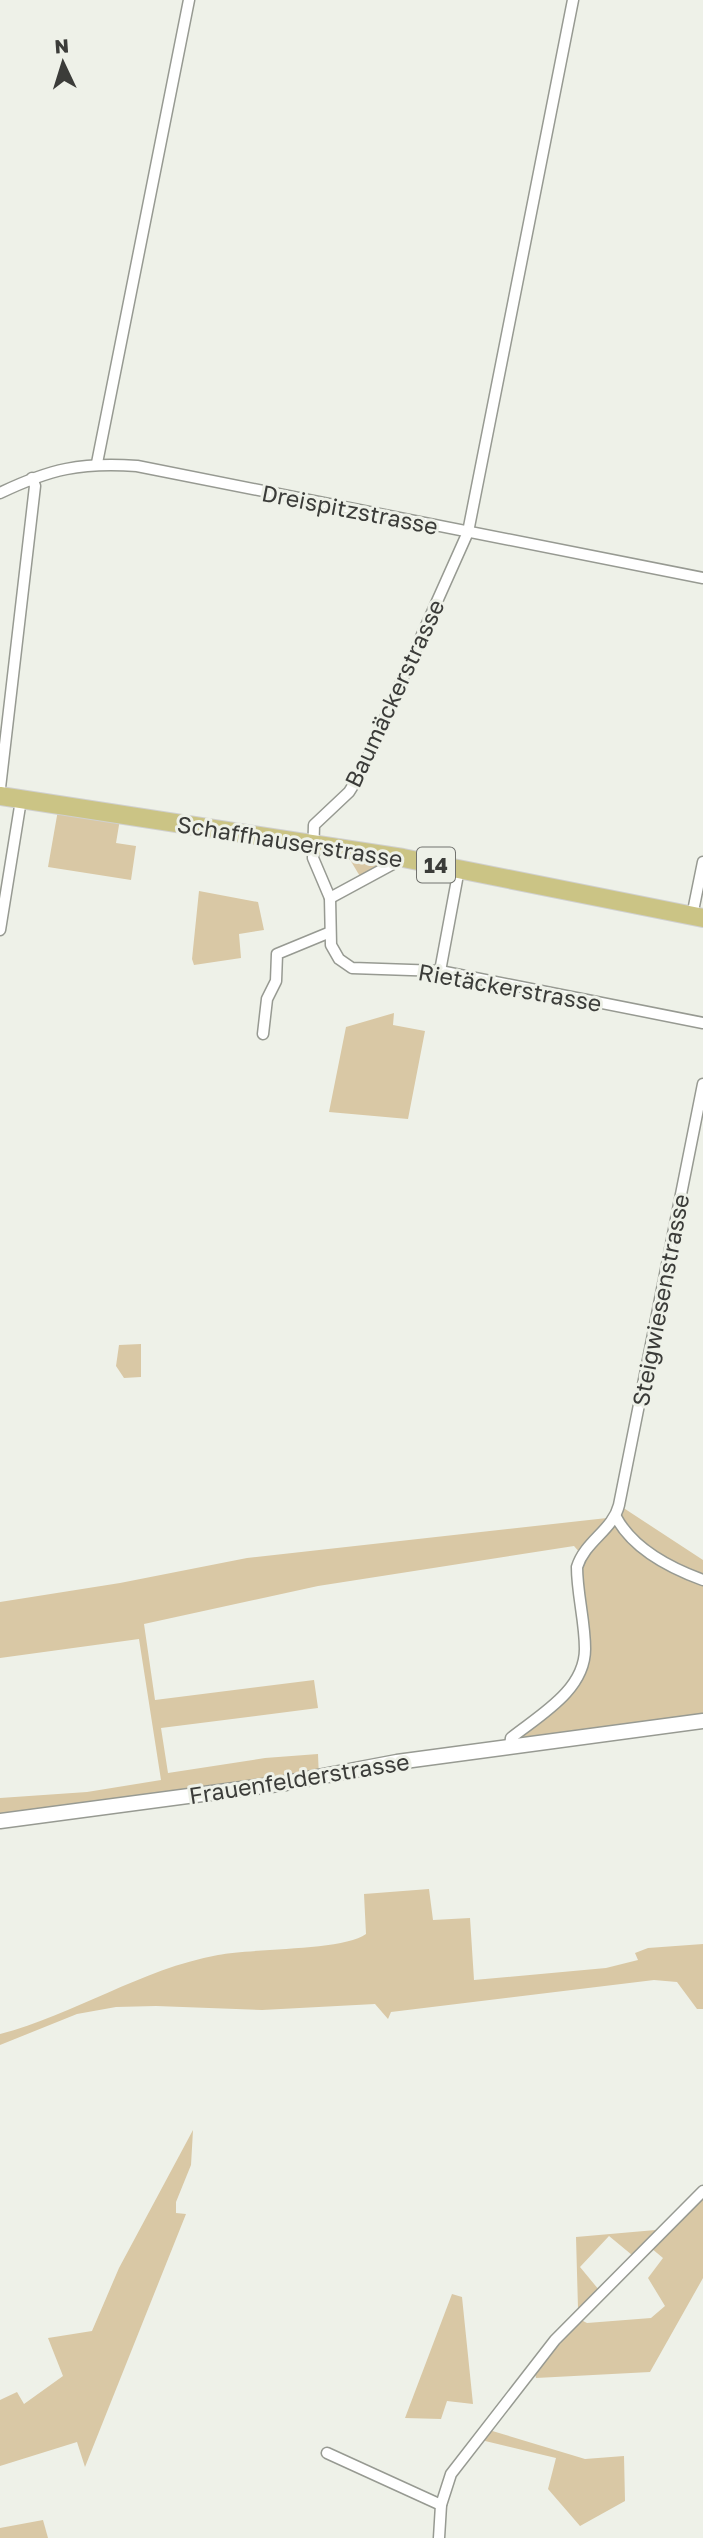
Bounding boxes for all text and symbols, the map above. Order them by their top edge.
north arrow [28,28,98,98]
text: N [54,34,70,58]
street label: Dreispitzstrasse [259,478,441,540]
street label: Baumäckerstrasse [338,595,450,791]
street label: Schaffhauserstrasse [175,809,405,873]
road number: 14 [417,848,455,882]
street label: Rietäckerstrasse [416,957,604,1017]
street label: Steigwiesenstrasse [626,1191,694,1409]
street label: Frauenfelderstrasse [187,1747,411,1809]

